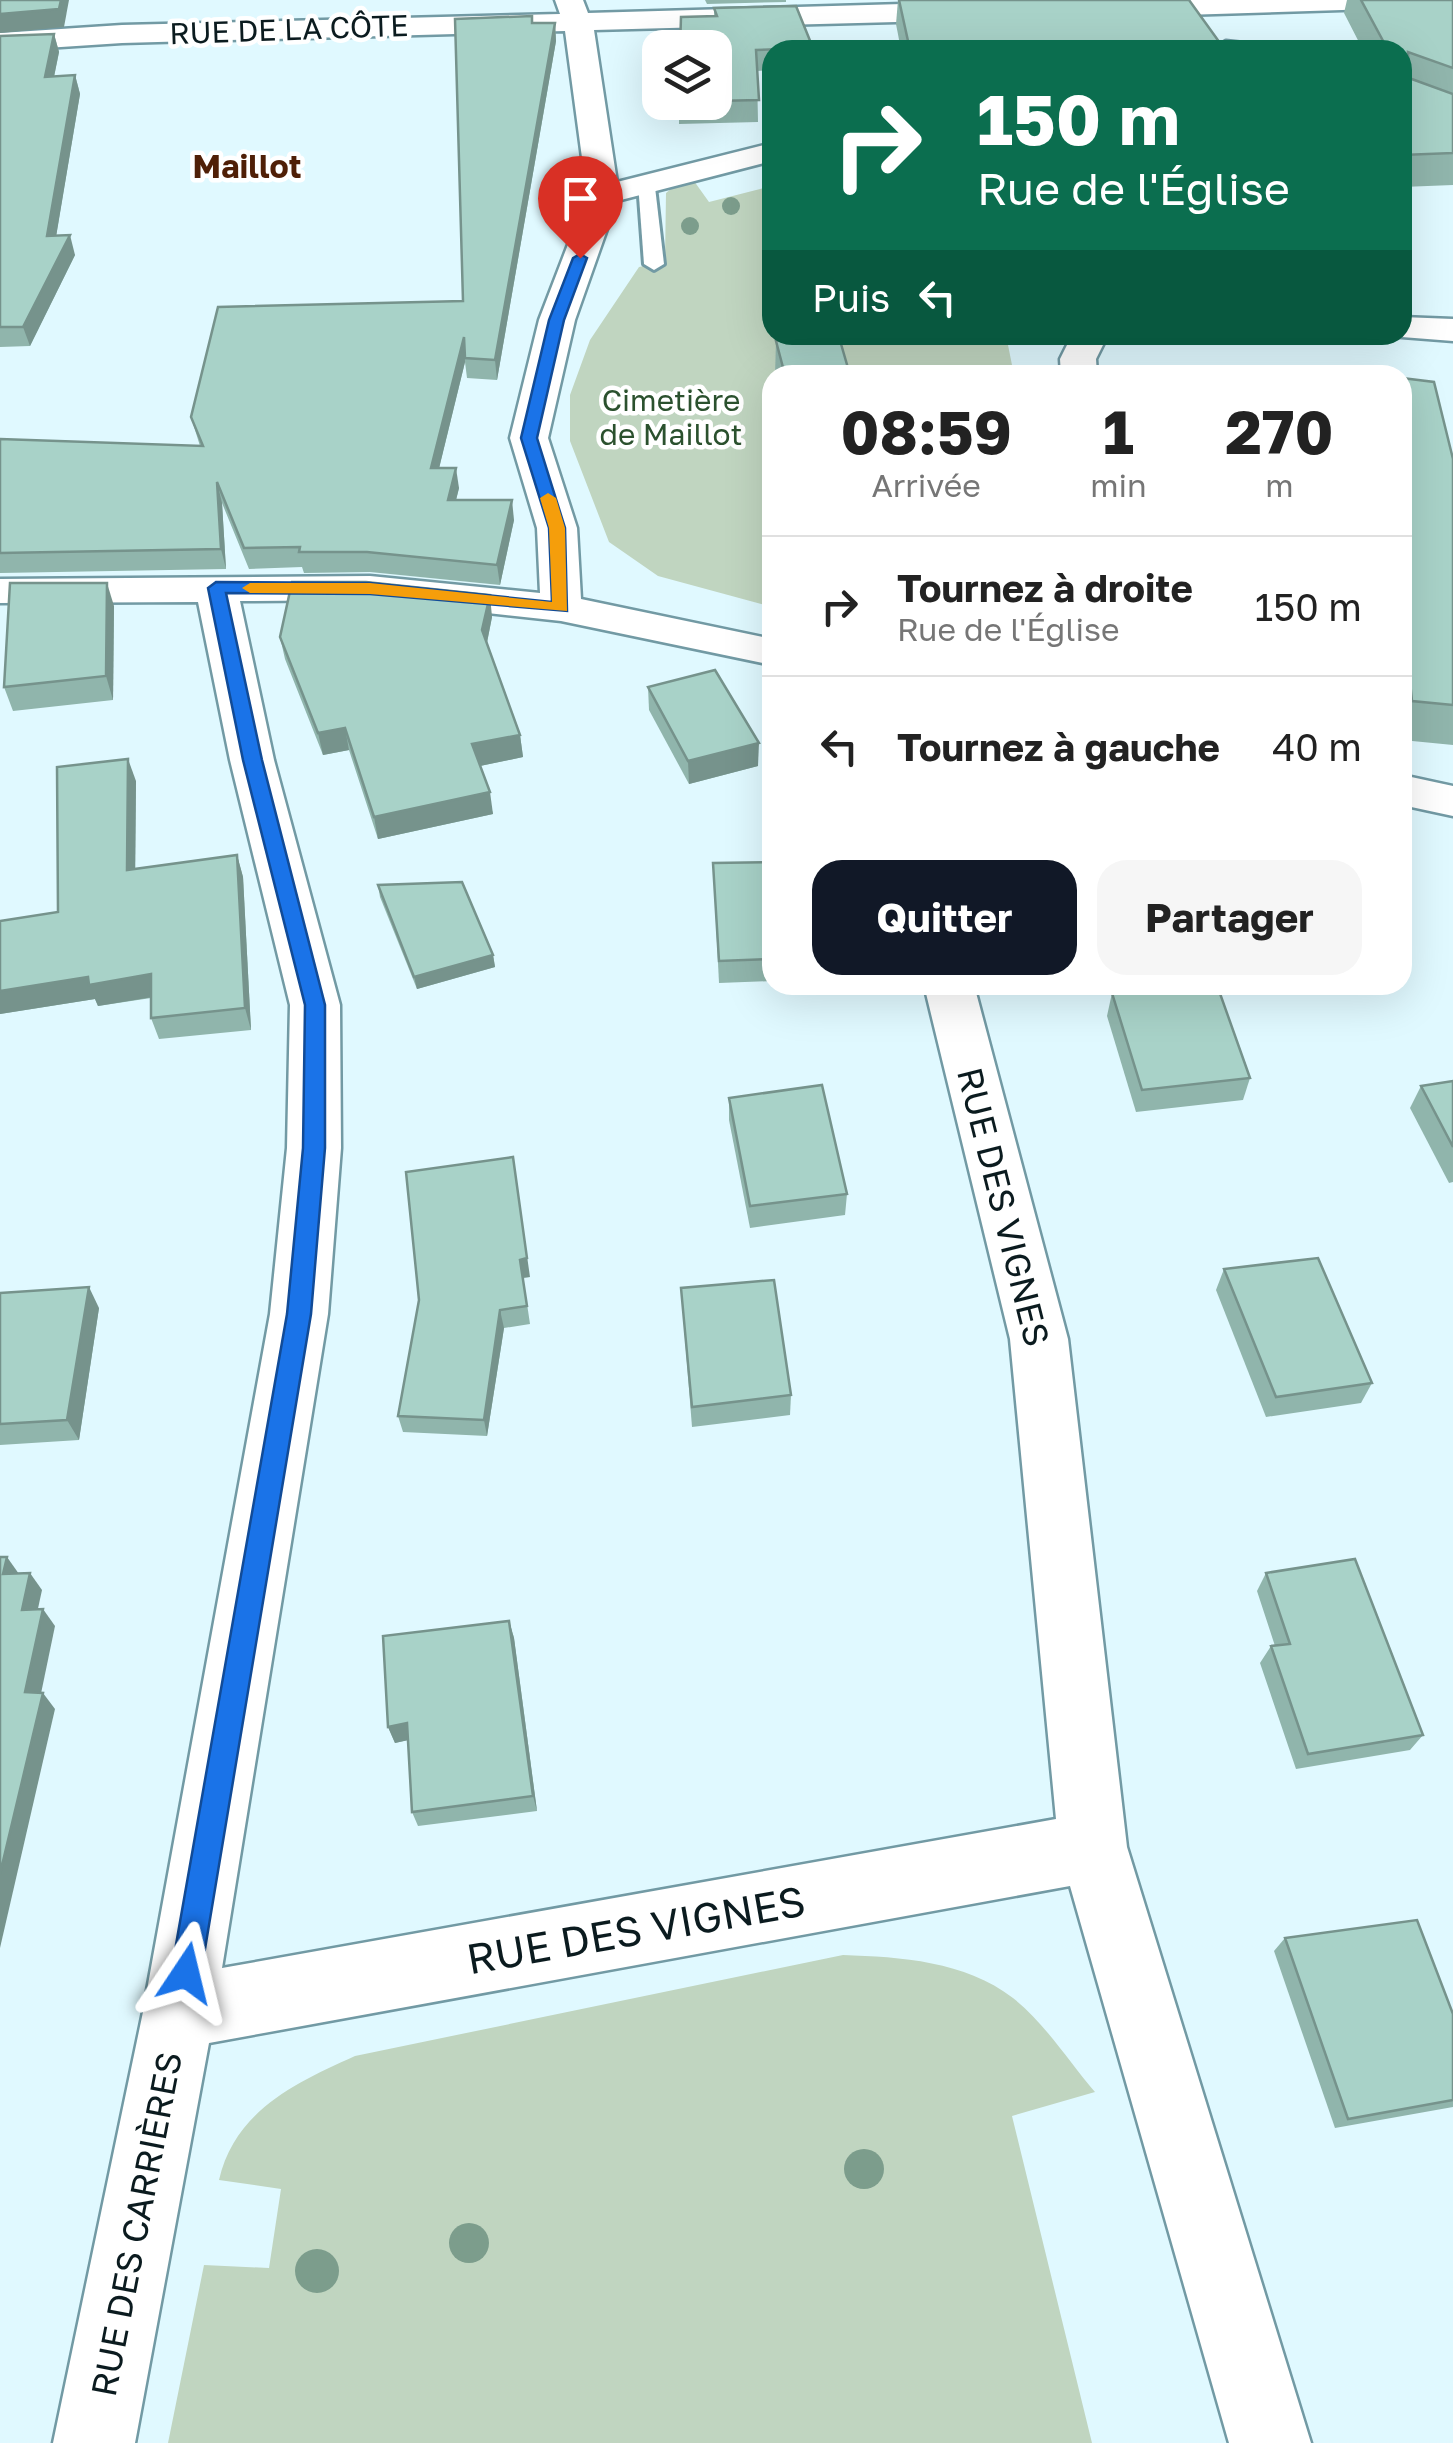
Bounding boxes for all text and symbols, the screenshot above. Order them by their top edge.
street label: RUE DE LA CÔTE [169,7,409,51]
map controls [642,30,732,120]
button: layers [642,30,732,120]
text: 150 m [977,76,1180,160]
icon: right [812,80,942,210]
district label: Maillot [193,147,301,185]
pin [538,156,623,259]
text: Rue de l'Église [977,161,1290,215]
icon: arrive [553,171,608,226]
icon: left [910,270,965,325]
text: Puis [812,275,890,320]
park label: Cimetière de Maillot [599,382,743,452]
text: 08:59 [840,395,1012,467]
text: 1 [1103,395,1134,467]
text: 270 [1225,395,1334,467]
text: Arrivée [871,466,981,504]
text: min [1090,466,1147,504]
text: m [1265,466,1294,504]
text: Tournez à droite [897,565,1193,610]
icon: right [812,579,867,634]
text: 150 m [1255,584,1362,629]
text: Rue de l'Église [897,610,1120,648]
icon: left [812,719,867,774]
text: Tournez à gauche [897,724,1220,769]
text: 40 m [1272,724,1362,769]
button: Quitter [812,860,1077,975]
button: Partager [1097,860,1362,975]
street label: RUE DES VIGNES [949,1063,1059,1350]
street label: RUE DES VIGNES [463,1875,809,1983]
position arrow [134,1921,238,2025]
street label: RUE DES CARRIÈRES [82,2048,190,2400]

